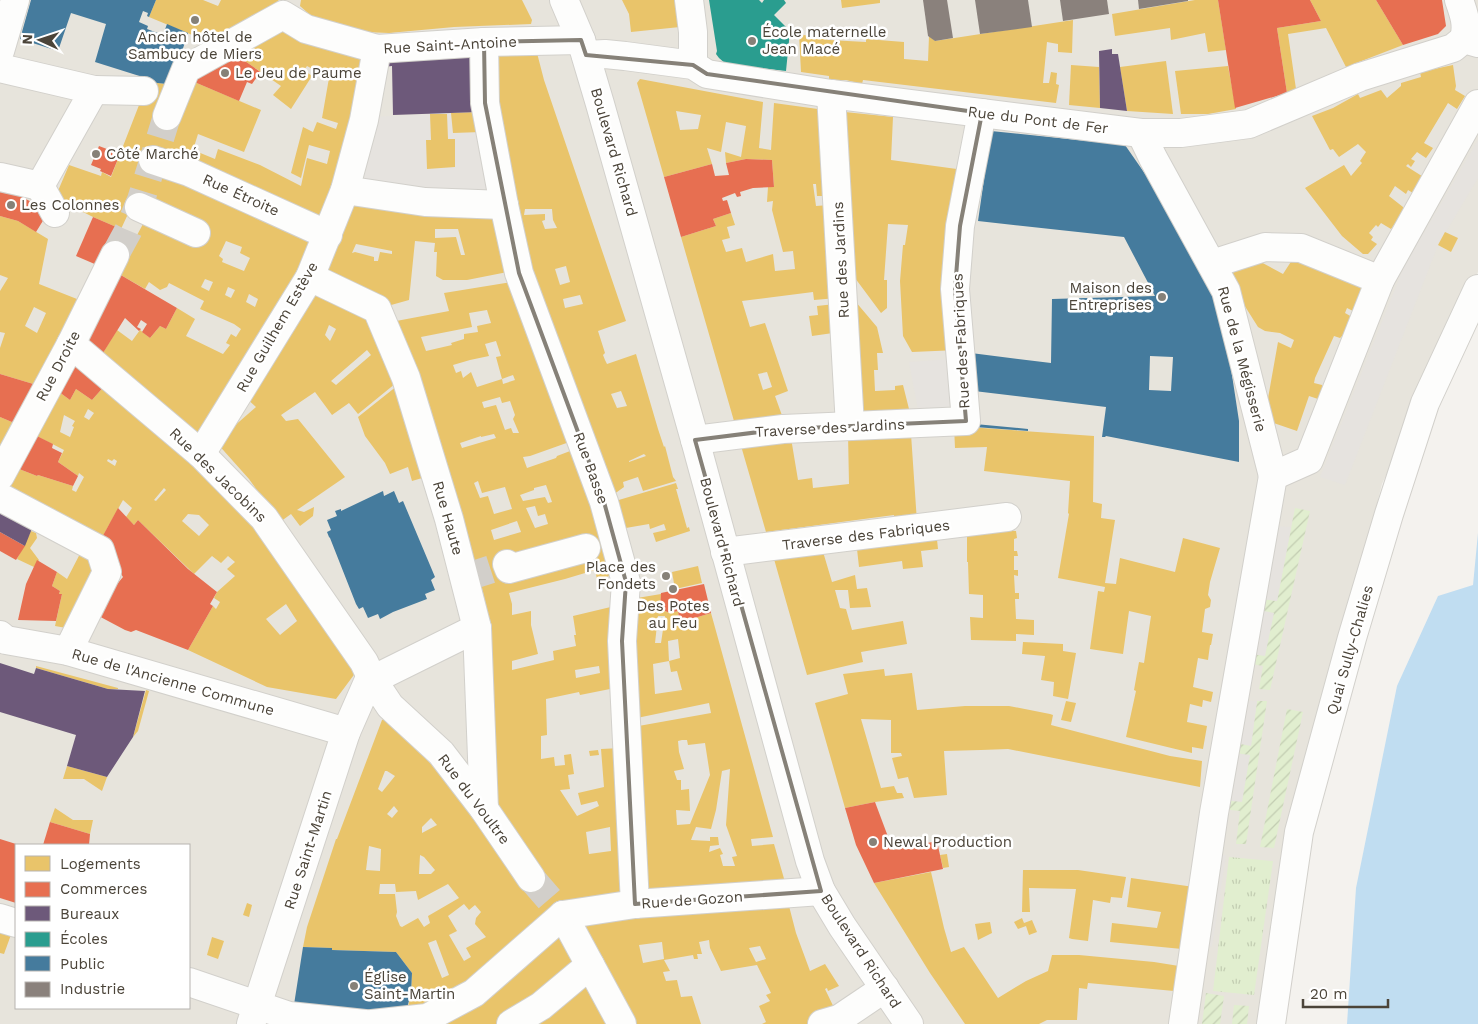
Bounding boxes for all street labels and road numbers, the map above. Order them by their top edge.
street label: Rue Saint-Antoine [383,33,517,57]
street label: Boulevard Richard [587,86,641,218]
street label: Rue du Pont de Fer [967,102,1109,138]
street label: Rue Étroite [200,170,282,220]
street label: Rue des Jardins [829,201,853,319]
street label: Rue Guilhem Estève [232,259,322,395]
street label: Rue des Fabriques [948,273,974,409]
street label: Rue de la Mégisserie [1214,284,1270,434]
street label: Rue Droite [32,328,84,404]
street label: Traverse des Jardins [755,415,905,441]
street label: Rue des Jacobins [166,424,270,526]
street label: Rue Basse [570,429,612,507]
street label: Boulevard Richard [696,475,748,609]
street label: Rue Haute [429,479,467,557]
street label: Traverse des Fabriques [781,516,951,554]
street label: Quai Sully-Chalies [1323,583,1377,717]
street label: Rue de l'Ancienne Commune [70,644,276,720]
street label: Rue du Voultre [434,750,514,848]
street label: Rue Saint-Martin [280,788,336,912]
street label: Rue de Gozon [641,887,743,913]
street label: Boulevard Richard [817,890,905,1012]

